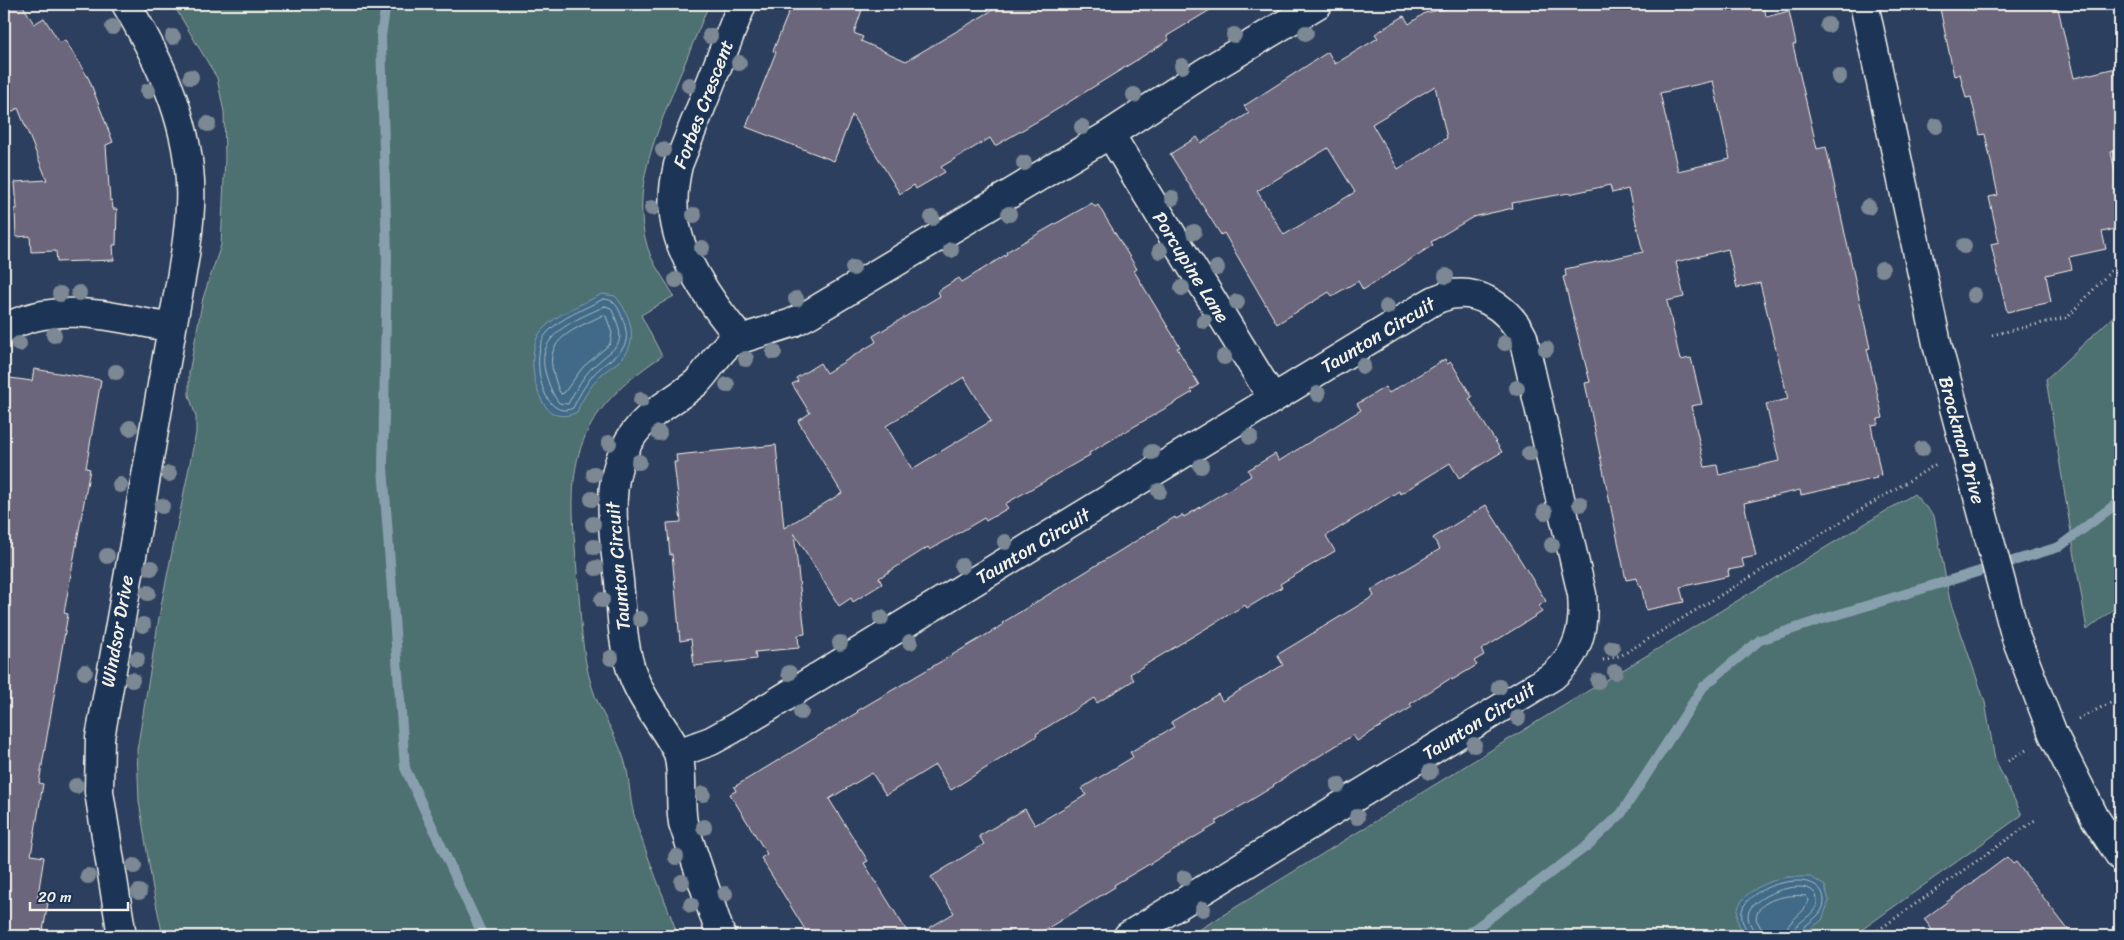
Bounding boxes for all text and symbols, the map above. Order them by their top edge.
street label: Forbes Crescent [663,35,743,173]
street label: Porcupine Lane [1143,205,1239,329]
street label: Taunton Circuit [1314,287,1443,382]
street label: Brockman Drive [1929,372,1995,508]
street label: Taunton Circuit [969,498,1098,593]
street label: Taunton Circuit [596,499,640,632]
street label: Windsor Drive [91,572,143,690]
street label: Taunton Circuit [1415,672,1544,769]
scale bar [30,880,128,912]
text: 20 m [38,884,72,910]

